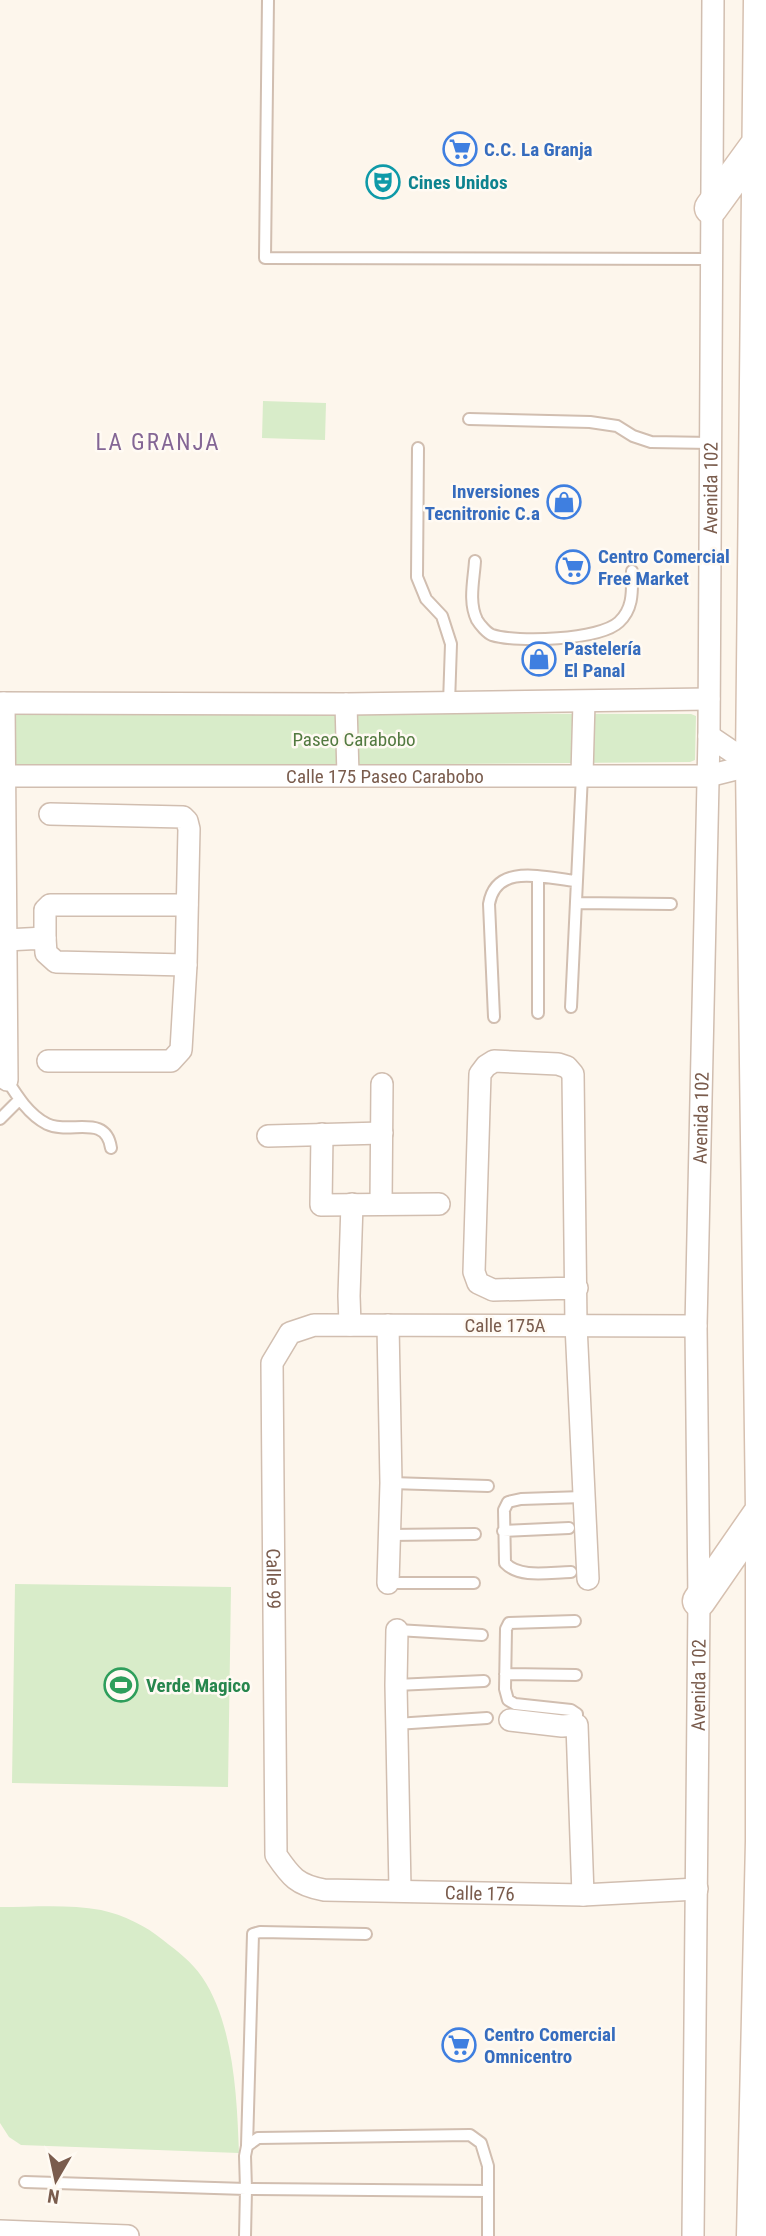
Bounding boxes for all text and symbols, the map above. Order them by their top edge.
supermarket icon: C.C. La Granja [441,130,479,168]
place label: C.C. La Granja [484,138,593,161]
theatre icon: Cines Unidos [364,163,402,201]
place label: Cines Unidos [408,171,508,194]
district label: LA GRANJA [95,429,221,456]
street label: Avenida 102 [699,442,722,534]
place label: Inversiones Tecnitronic C.a [425,480,540,525]
shop icon: Inversiones Tecnitronic C.a [545,483,583,521]
place label: Centro Comercial Free Market [598,545,730,590]
supermarket icon: Centro Comercial Free Market [554,548,592,586]
place label: Pastelería El Panal [564,637,641,682]
shop icon: Pastelería El Panal [520,640,558,678]
park label: Paseo Carabobo [292,728,416,751]
street label: Calle 175 Paseo Carabobo [286,765,484,788]
street label: Avenida 102 [688,1072,713,1164]
street label: Calle 175A [465,1314,546,1337]
street label: Calle 99 [262,1548,286,1609]
street label: Avenida 102 [686,1639,710,1731]
sports icon: Verde Magico [102,1666,140,1704]
place label: Verde Magico [146,1674,251,1697]
street label: Calle 176 [445,1881,515,1905]
place label: Centro Comercial Omnicentro [484,2023,616,2068]
supermarket icon: Centro Comercial Omnicentro [440,2026,478,2064]
north arrow [21,2145,91,2215]
text: N [46,2184,61,2209]

